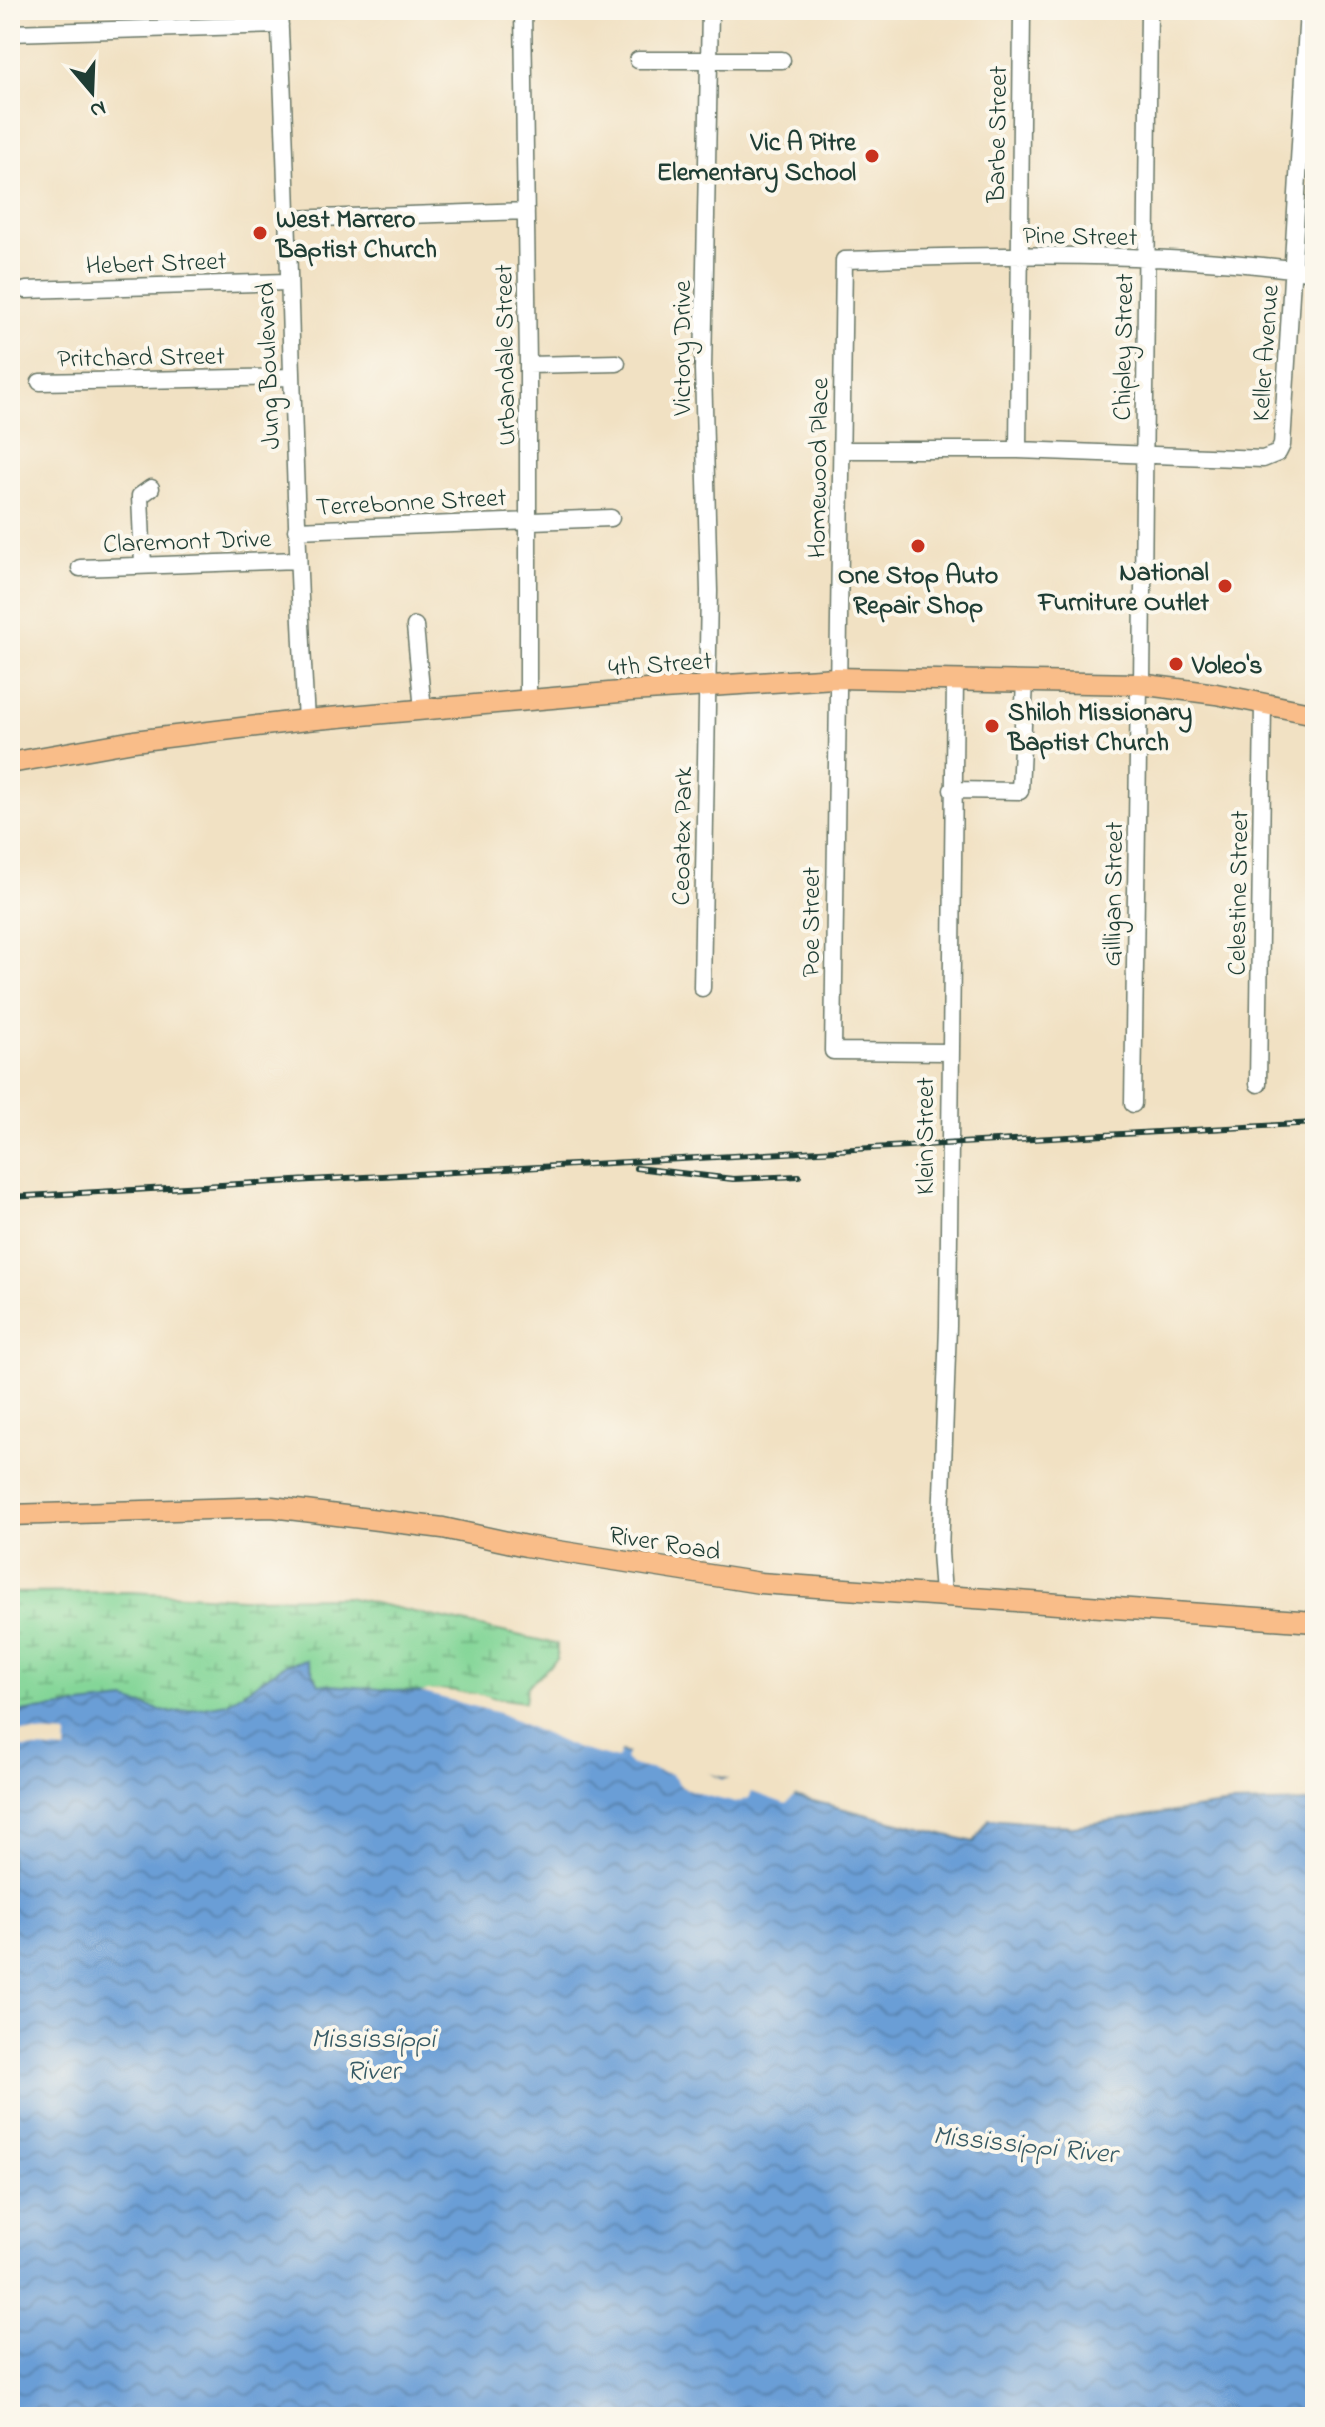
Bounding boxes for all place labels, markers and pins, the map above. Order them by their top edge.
place label: Vic A Pitre Elementary School [657,125,857,193]
marker: Vic A Pitre Elementary School [863,147,881,165]
place label: West Marrero Baptist Church [275,202,437,270]
marker: West Marrero Baptist Church [251,224,269,242]
marker: One Stop Auto Repair Shop [909,537,927,555]
place label: National Furniture Outlet [1037,555,1209,623]
place label: One Stop Auto Repair Shop [838,558,998,626]
marker: National Furniture Outlet [1216,577,1234,595]
place label: Voleo's [1191,648,1262,686]
marker: Voleo's [1167,655,1185,673]
place label: Shiloh Missionary Baptist Church [1007,695,1192,763]
marker: Shiloh Missionary Baptist Church [983,717,1001,735]

